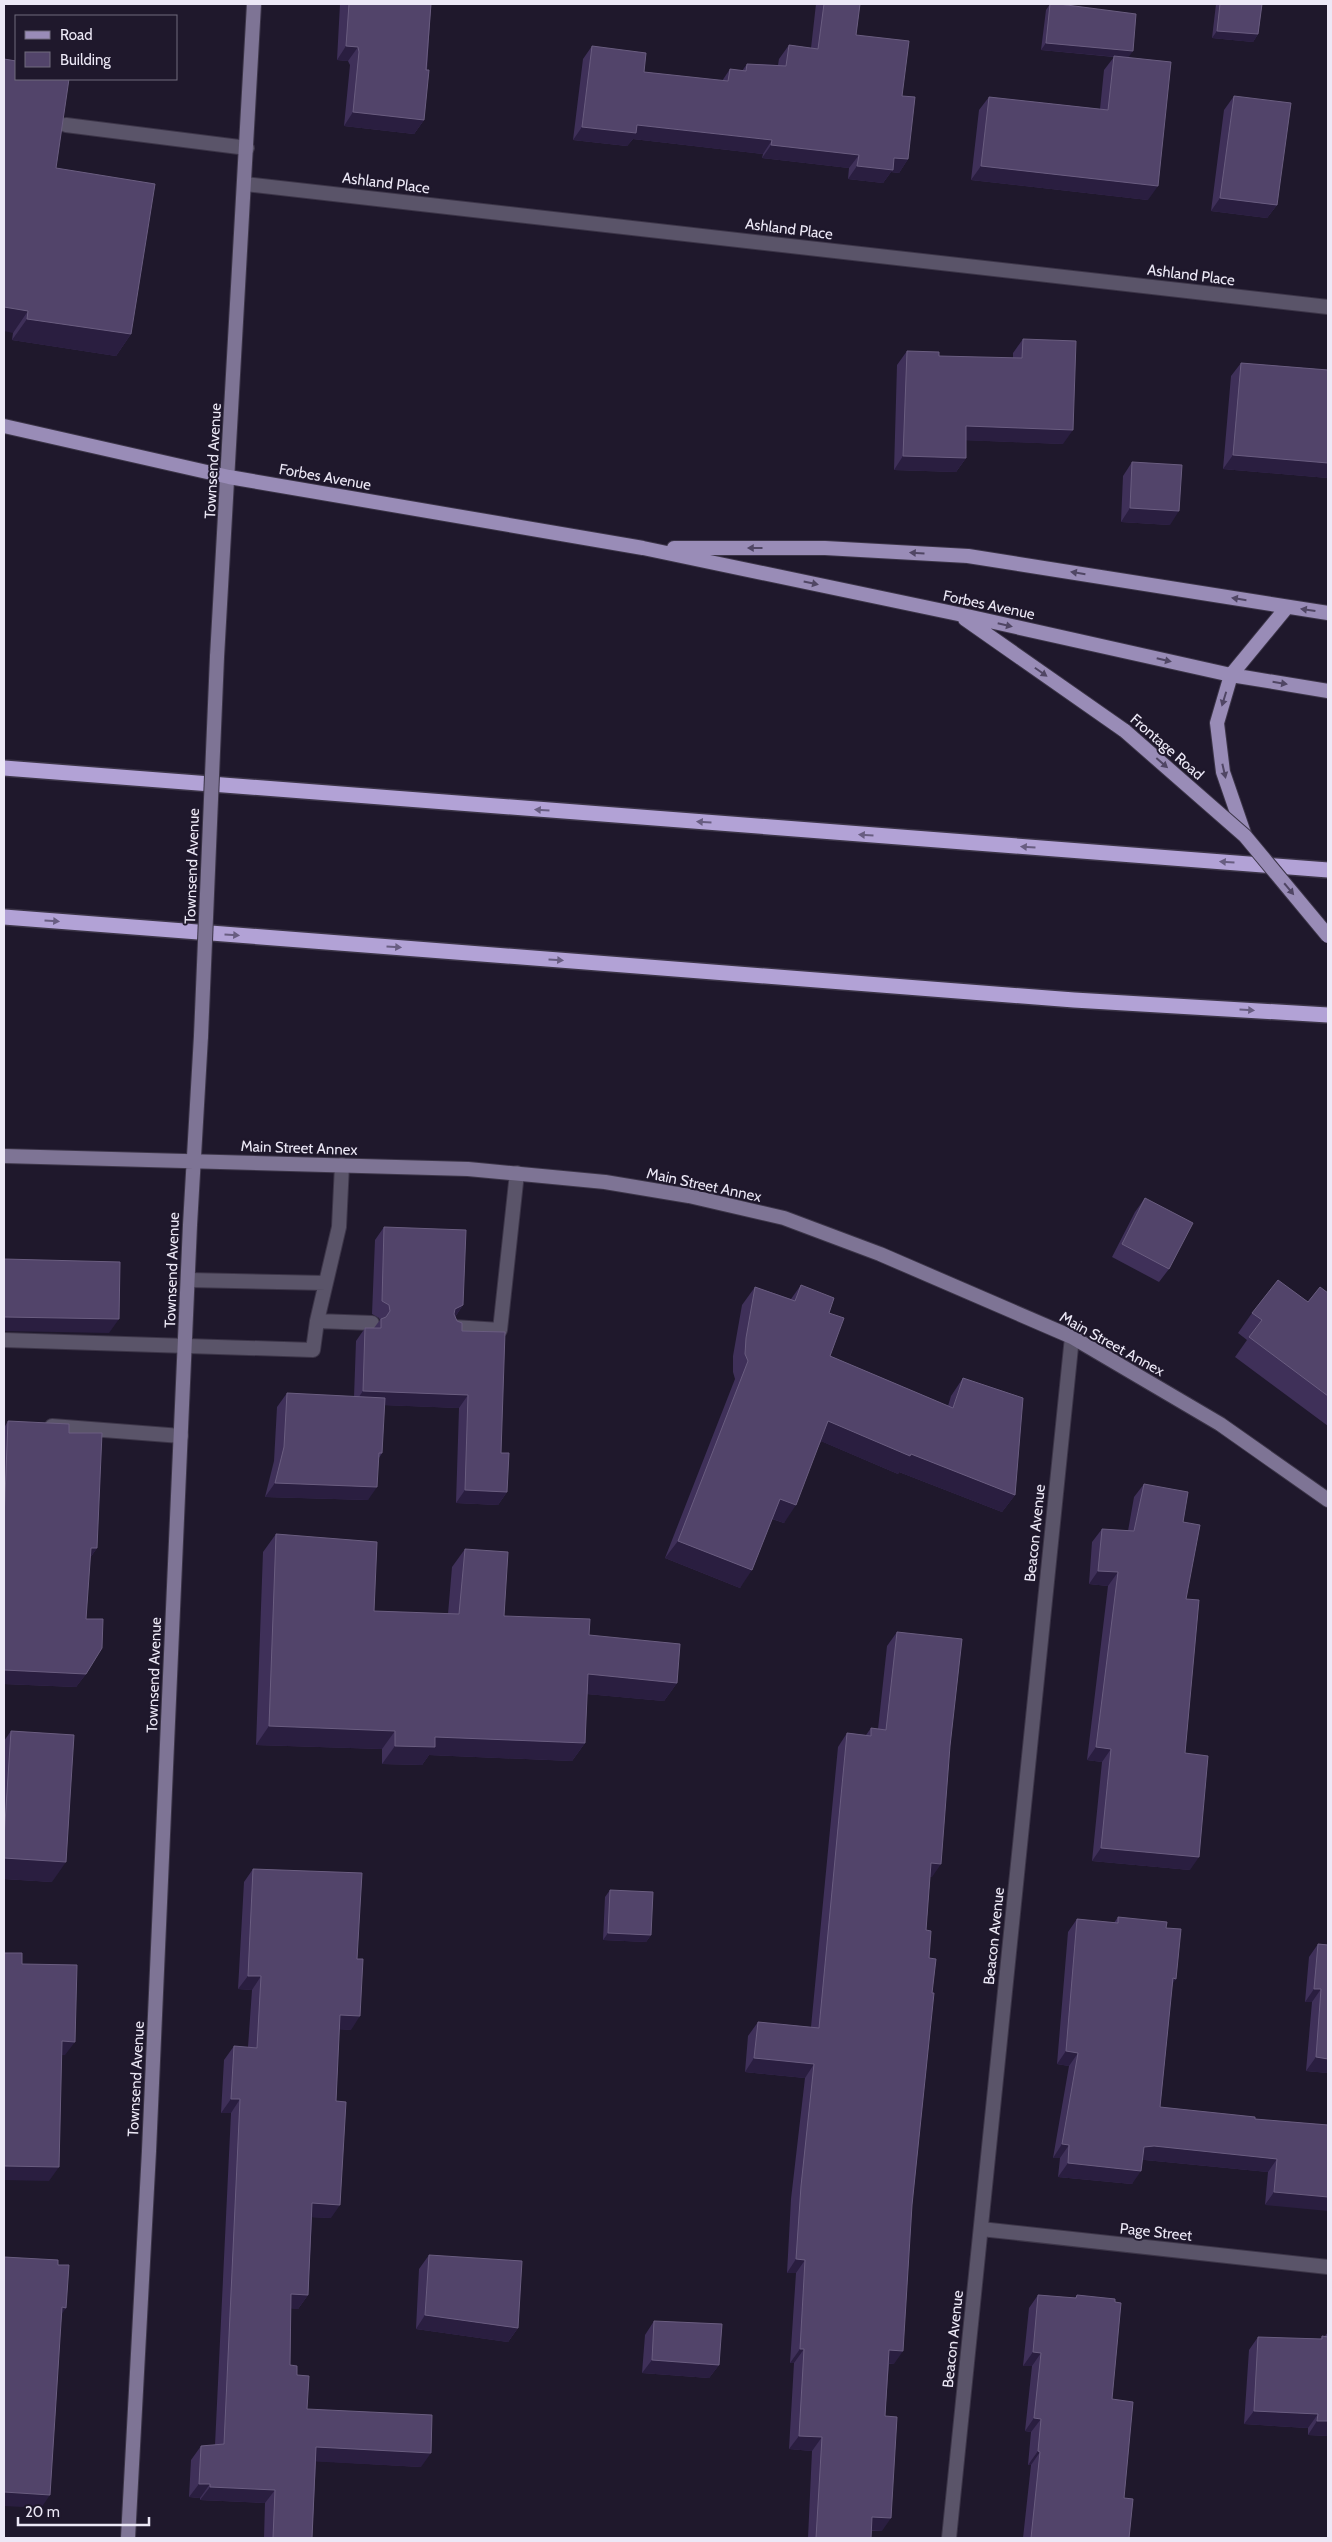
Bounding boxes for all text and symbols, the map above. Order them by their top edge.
legend [15,15,178,80]
text: Road [60,26,93,44]
text: Building [60,51,111,69]
street label: Ashland Place [341,169,431,197]
street label: Ashland Place [744,215,834,243]
street label: Ashland Place [1146,261,1236,289]
street label: Townsend Avenue [201,402,225,519]
street label: Forbes Avenue [277,460,373,494]
one-way arrow [747,544,763,552]
one-way arrow [909,549,925,557]
one-way arrow [1070,569,1086,577]
one-way arrow [803,579,818,587]
street label: Forbes Avenue [941,586,1037,624]
one-way arrow [1230,595,1246,603]
one-way arrow [1299,606,1315,614]
one-way arrow [998,621,1013,629]
one-way arrow [1157,656,1172,664]
one-way arrow [1034,667,1048,677]
one-way arrow [1272,680,1288,688]
one-way arrow [1220,692,1228,707]
street label: Frontage Road [1127,710,1207,784]
one-way arrow [1155,757,1167,769]
one-way arrow [1220,763,1228,778]
one-way arrow [533,805,549,813]
street label: Townsend Avenue [181,808,203,924]
one-way arrow [695,818,711,826]
one-way arrow [857,830,873,838]
one-way arrow [1019,843,1035,851]
one-way arrow [1219,858,1235,866]
one-way arrow [1284,883,1295,896]
one-way arrow [45,917,61,925]
one-way arrow [224,931,240,939]
one-way arrow [386,944,402,952]
one-way arrow [548,956,564,964]
one-way arrow [1239,1007,1255,1015]
street label: Main Street Annex [240,1137,358,1159]
street label: Main Street Annex [645,1164,763,1206]
street label: Townsend Avenue [161,1212,183,1328]
street label: Main Street Annex [1057,1308,1167,1380]
street label: Beacon Avenue [1021,1483,1049,1583]
street label: Townsend Avenue [143,1617,165,1733]
street label: Beacon Avenue [980,1886,1008,1986]
street label: Townsend Avenue [124,2020,148,2137]
street label: Page Street [1119,2219,1193,2245]
street label: Beacon Avenue [939,2289,967,2389]
scale bar [18,2494,149,2526]
text: 20 m [25,2503,60,2521]

